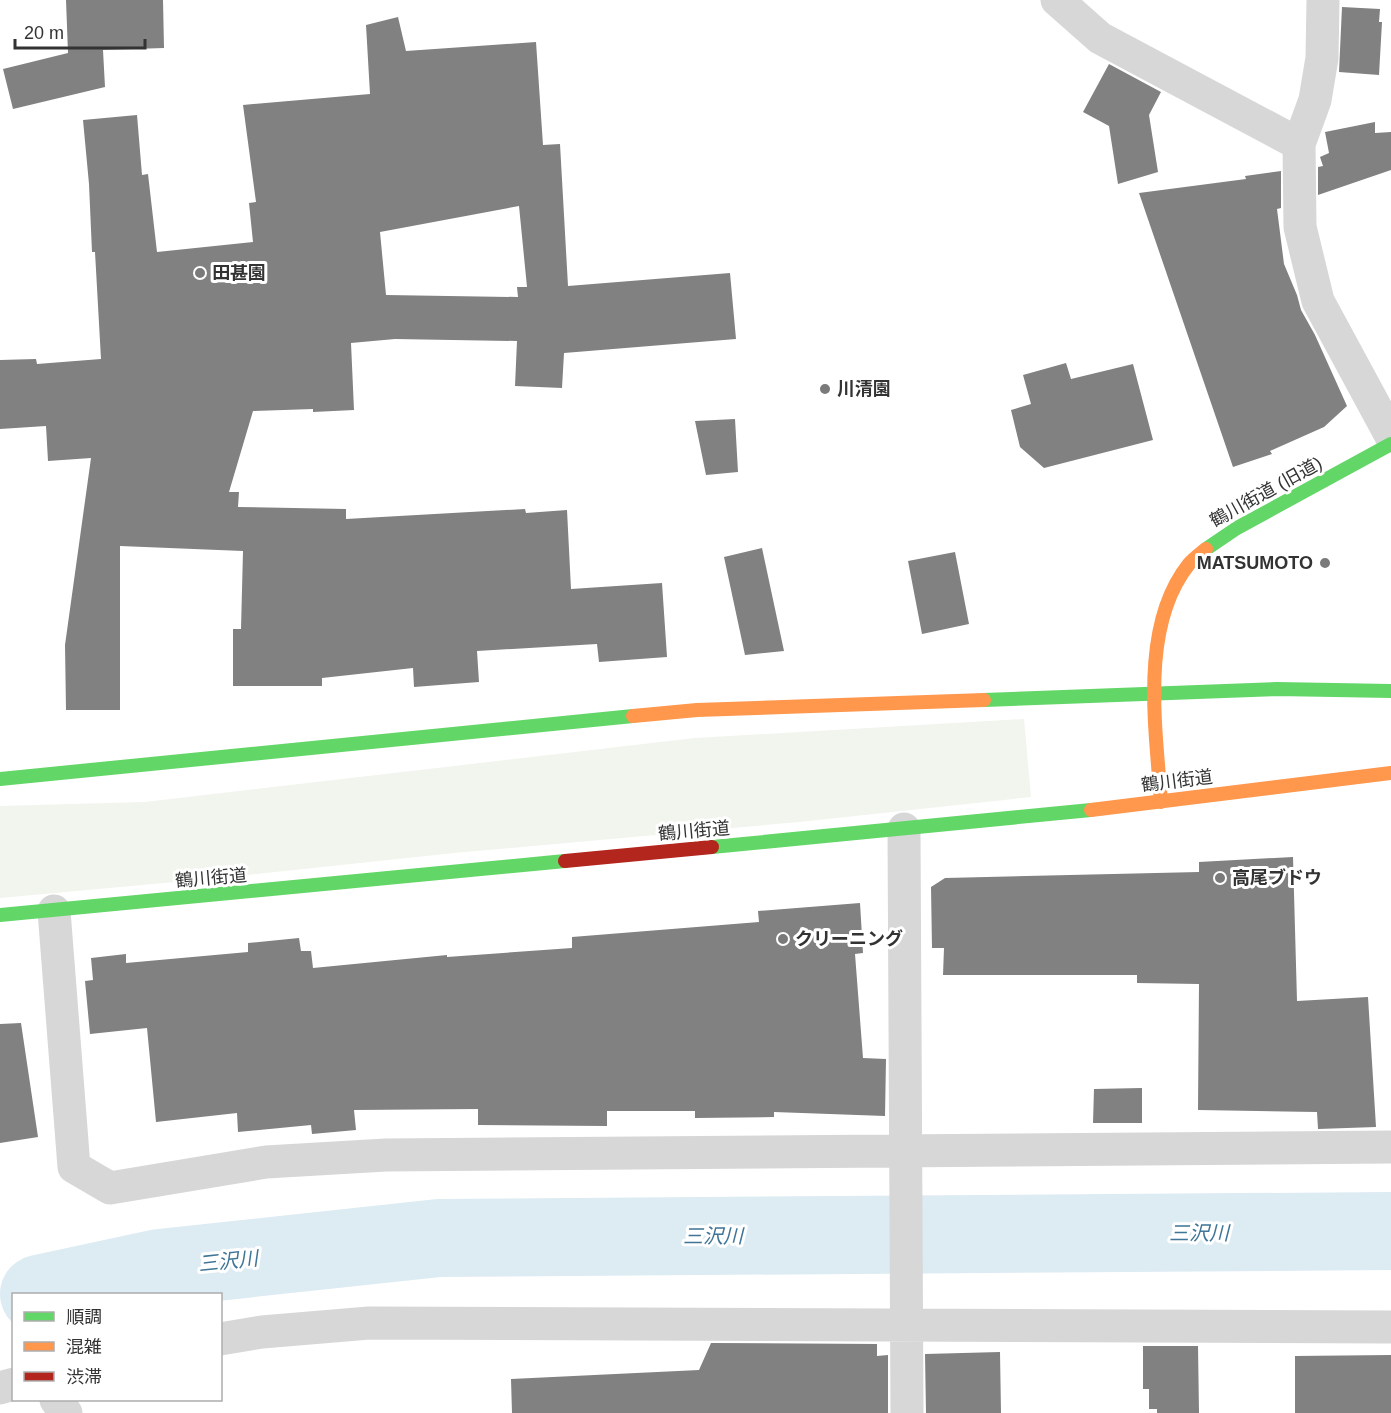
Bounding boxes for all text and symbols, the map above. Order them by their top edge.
scale bar [15,12,146,50]
text: 20 m [24,23,64,43]
place label: 田甚園 [212,263,266,283]
marker: 田甚園 [193,266,207,280]
place label: 川清園 [837,379,891,399]
marker: 川清園 [818,382,832,396]
street label: 鶴川街道 (旧道) [1206,453,1326,531]
place label: MATSUMOTO [1197,553,1313,573]
marker: MATSUMOTO [1318,556,1332,570]
street label: 鶴川街道 [1140,767,1214,795]
street label: 鶴川街道 [657,818,731,844]
street label: 鶴川街道 [174,865,248,891]
place label: 高尾ブドウ [1232,868,1322,888]
marker: 高尾ブドウ [1213,871,1227,885]
place label: クリーニング [795,929,903,949]
marker: クリーニング [776,932,790,946]
water label: 三沢川 [1169,1222,1231,1244]
water label: 三沢川 [683,1225,745,1247]
water label: 三沢川 [197,1247,261,1275]
legend [12,1293,222,1401]
text: 順調 [66,1307,102,1327]
text: 混雑 [66,1337,102,1357]
text: 渋滞 [66,1367,102,1387]

